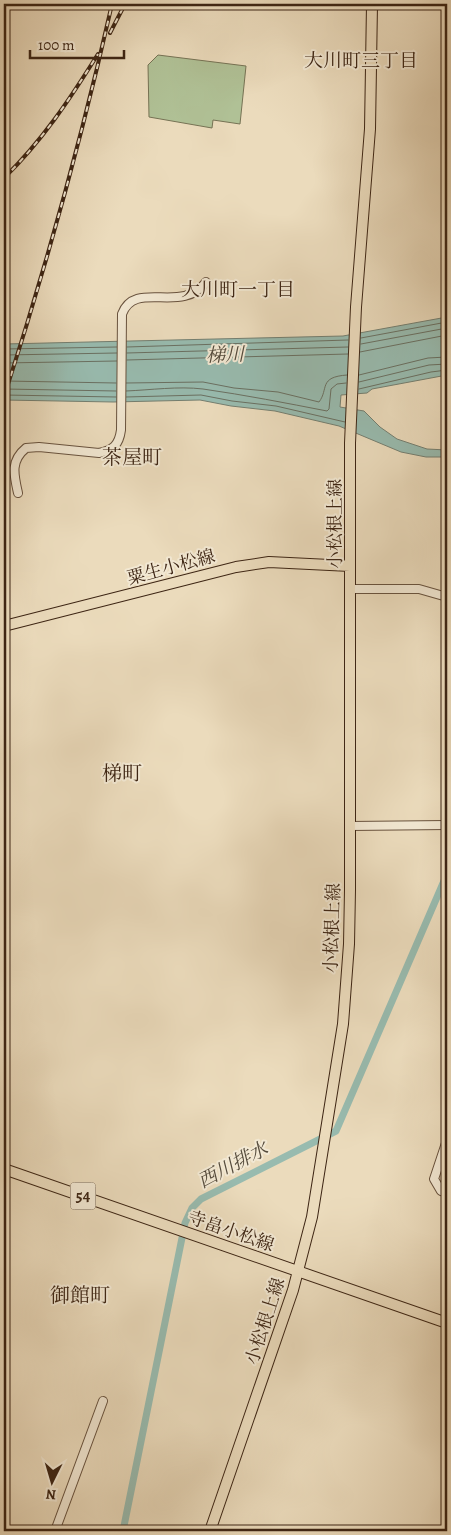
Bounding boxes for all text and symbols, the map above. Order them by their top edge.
scale bar [30,28,124,60]
text: 100 m [38,35,75,55]
district label: 大川町三丁目 [304,48,418,74]
district label: 大川町一丁目 [181,277,295,303]
water label: 梯川 [206,341,246,369]
district label: 茶屋町 [102,444,162,471]
street label: 小松根上線 [323,479,347,569]
street label: 粟生小松線 [124,544,218,590]
district label: 梯町 [102,760,142,787]
street label: 小松根上線 [318,883,346,973]
water label: 西川排水 [193,1135,274,1194]
road number: 54 [70,1182,96,1210]
street label: 寺畠小松線 [185,1205,277,1257]
street label: 小松根上線 [240,1274,290,1368]
district label: 御館町 [50,1282,110,1309]
north arrow [28,1458,78,1508]
text: N [45,1485,57,1504]

